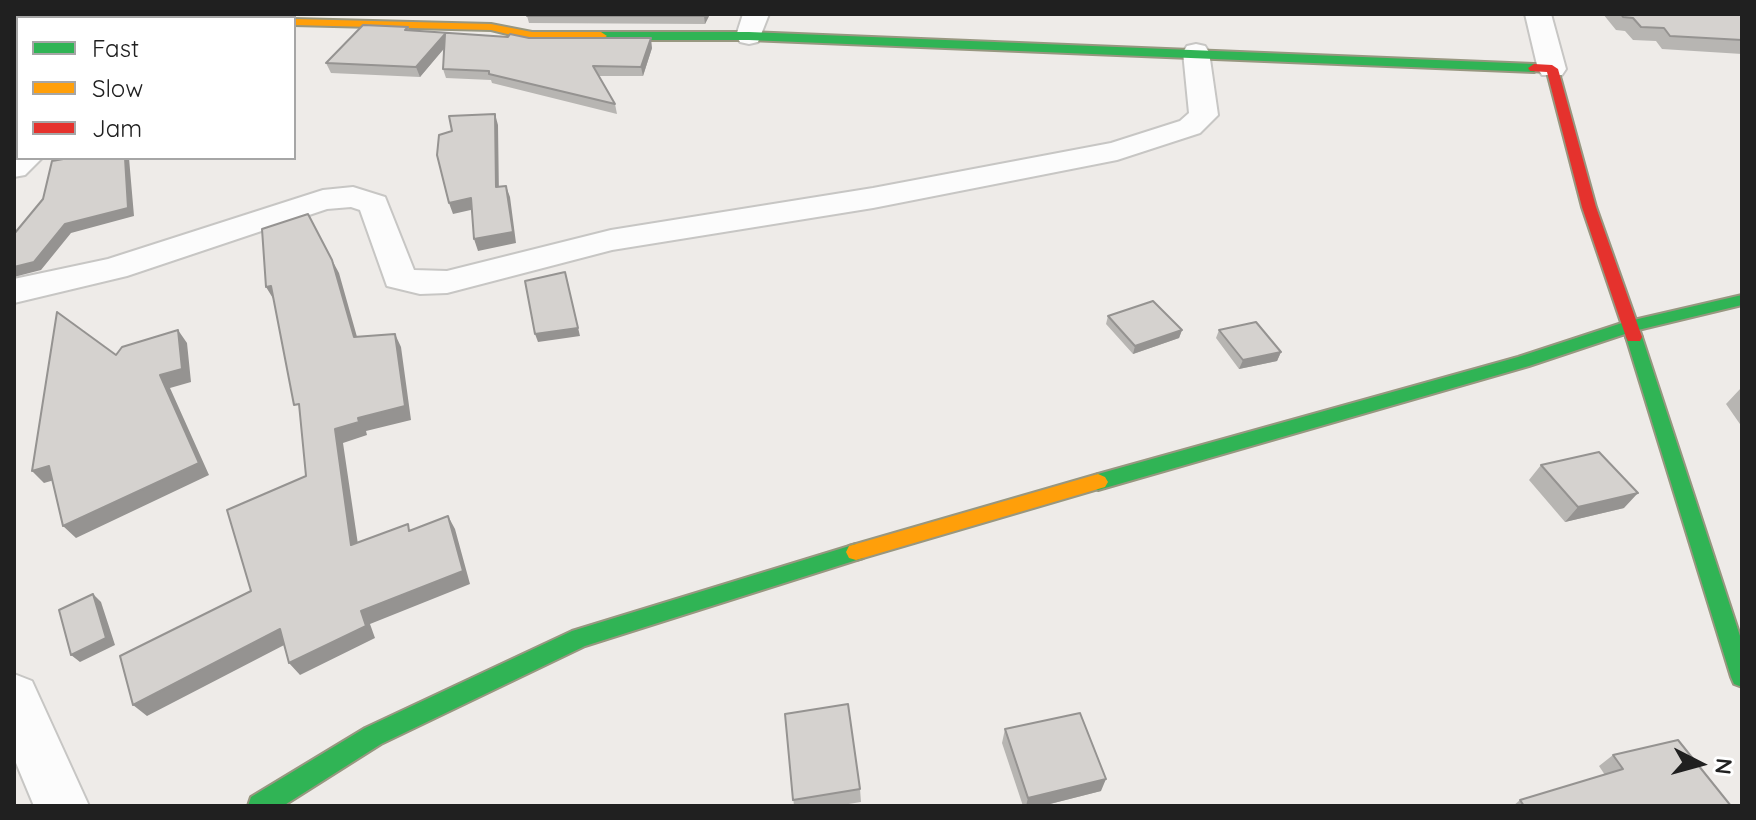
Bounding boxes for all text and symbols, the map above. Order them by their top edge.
legend [16,16,296,160]
text: Fast [92,33,139,63]
text: Slow [92,73,143,103]
text: Jam [92,113,142,143]
north arrow [1660,724,1740,804]
text: N [1709,757,1739,776]

